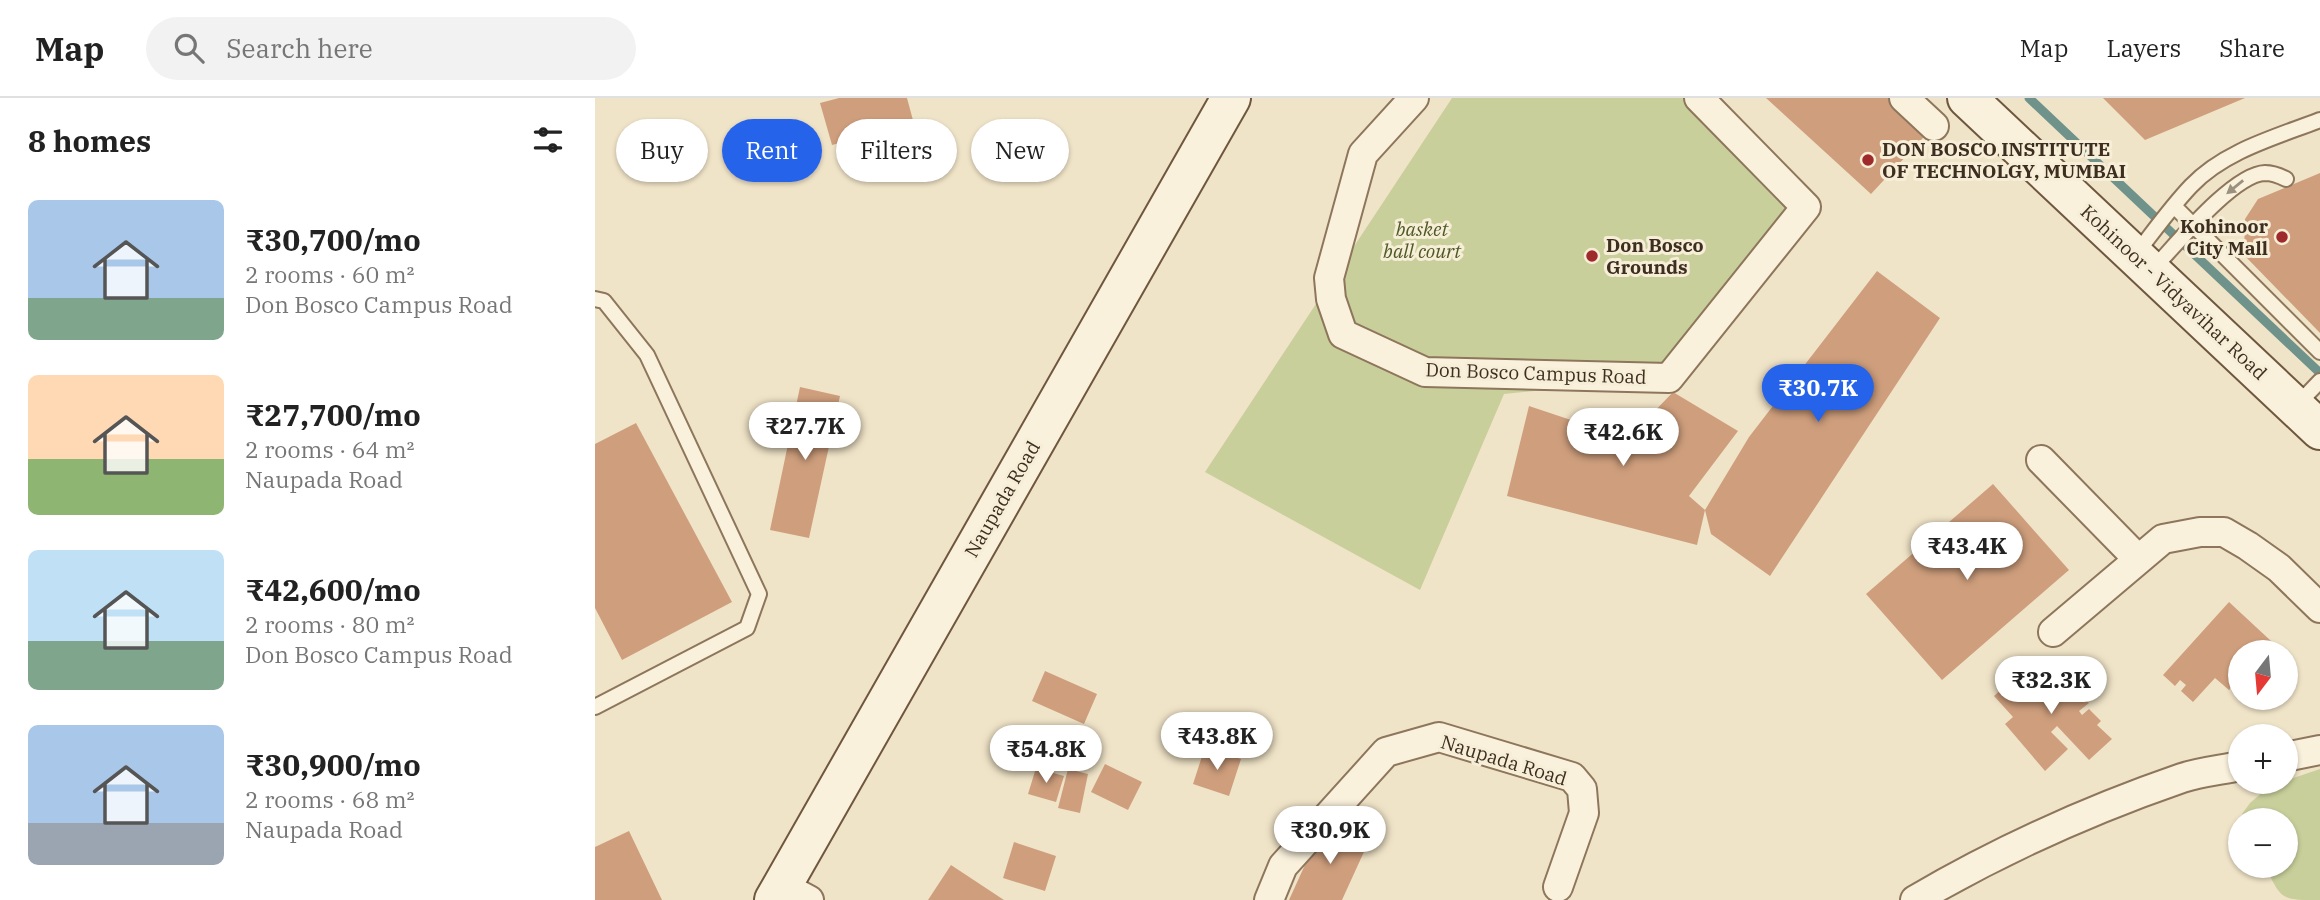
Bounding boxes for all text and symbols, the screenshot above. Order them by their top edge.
search box [146,17,636,80]
text: Map [35,27,104,70]
icon: search [170,29,208,67]
text: Search here [226,31,373,65]
text: Map [2020,32,2068,64]
text: Layers [2106,32,2181,64]
text: Share [2219,32,2285,64]
chip: Buy [616,119,708,182]
chip: Rent [722,119,822,182]
chip: Filters [836,119,957,182]
chip: New [971,119,1069,182]
text: 8 homes [28,121,151,160]
icon: filters [529,121,567,159]
place label: DON BOSCO INSTITUTE OF TECHNOLGY, MUMBAI [1882,137,2126,183]
marker: DON BOSCO INSTITUTE OF TECHNOLGY, MUMBAI [1860,152,1876,168]
one-way arrow [2226,180,2244,195]
street label: Kohinoor - Vidyavihar Road [2076,199,2272,385]
place label: Kohinoor City Mall [2180,214,2269,260]
park label: basket ball court [1383,217,1462,263]
text: ₹30,700/mo [245,220,421,259]
icon: home [84,228,168,312]
marker: Kohinoor City Mall [2274,229,2290,245]
place label: Don Bosco Grounds [1606,233,1704,279]
marker: Don Bosco Grounds [1584,248,1600,264]
text: 2 rooms · 60 m² [245,259,415,289]
text: Don Bosco Campus Road [245,289,513,319]
street label: Don Bosco Campus Road [1425,357,1647,389]
pin: ₹30.7K [1761,364,1875,424]
text: ₹30.7K [1778,372,1858,402]
text: ₹27,700/mo [245,395,421,434]
pin: ₹27.7K [748,402,862,462]
icon: home [84,403,168,487]
pin: ₹42.6K [1566,408,1680,468]
text: ₹27.7K [765,410,845,440]
text: ₹42.6K [1583,416,1663,446]
text: 2 rooms · 64 m² [245,434,415,464]
street label: Naupada Road [959,436,1045,562]
text: Naupada Road [245,464,403,494]
pin: ₹43.4K [1910,522,2024,582]
text: ₹43.4K [1927,530,2007,560]
text: ₹42,600/mo [245,570,421,609]
icon: home [84,578,168,662]
text: 2 rooms · 80 m² [245,609,415,639]
text: Don Bosco Campus Road [245,639,513,669]
north arrow [2228,640,2298,710]
map controls [2228,640,2298,878]
pin: ₹32.3K [1994,656,2108,716]
text: ₹32.3K [2011,664,2091,694]
pin: ₹43.8K [1160,712,1274,772]
text: ₹43.8K [1177,720,1257,750]
button: + [2228,724,2298,794]
pin: ₹54.8K [989,726,1103,785]
street label: Naupada Road [1438,729,1570,791]
text: ₹54.8K [1006,733,1086,763]
text: ₹30,900/mo [245,745,421,784]
icon: home [84,753,168,837]
text: 2 rooms · 68 m² [245,784,415,814]
pin: ₹30.9K [1273,806,1387,866]
button: − [2228,808,2298,878]
text: Naupada Road [245,814,403,844]
text: ₹30.9K [1290,814,1370,844]

